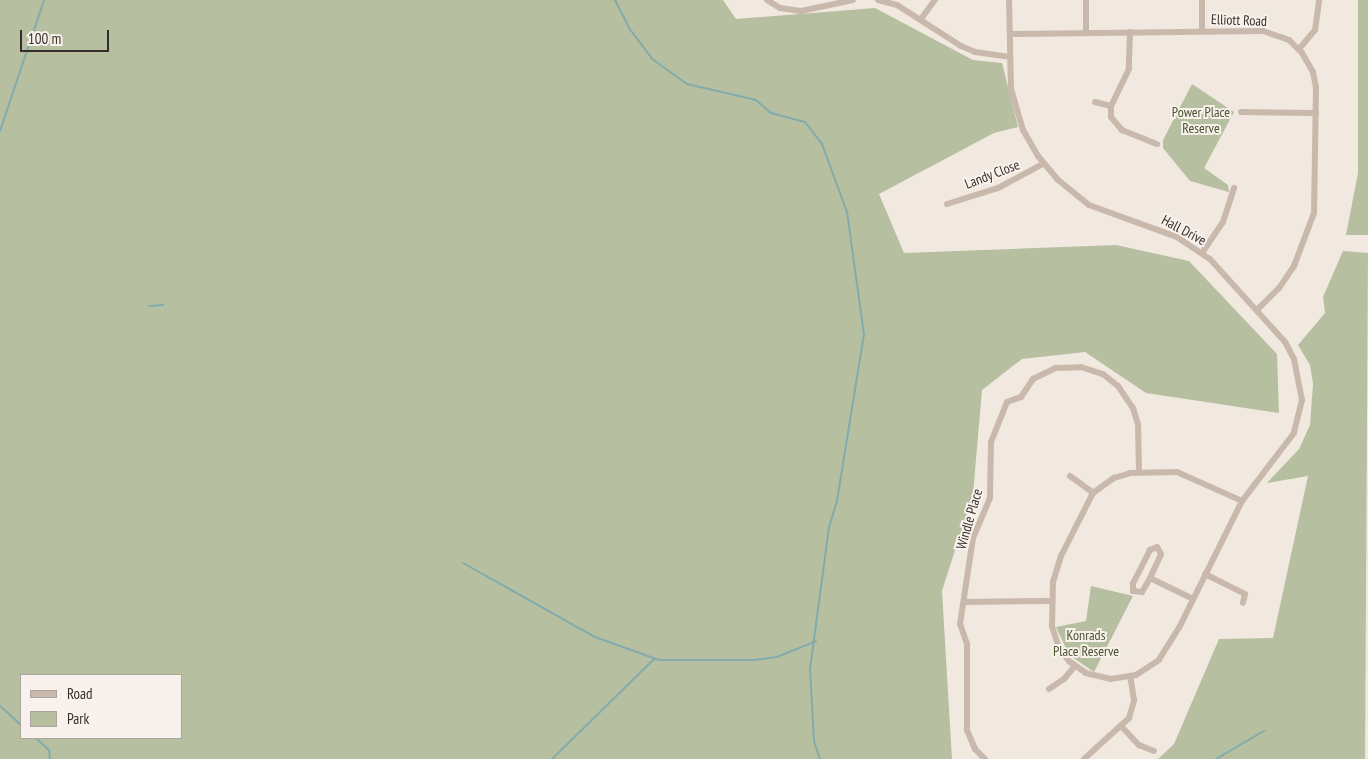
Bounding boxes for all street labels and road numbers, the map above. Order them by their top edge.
street label: Elliott Road [1211,11,1267,29]
street label: Landy Close [962,156,1022,192]
street label: Hall Drive [1159,211,1209,249]
street label: Windle Place [952,487,986,551]

